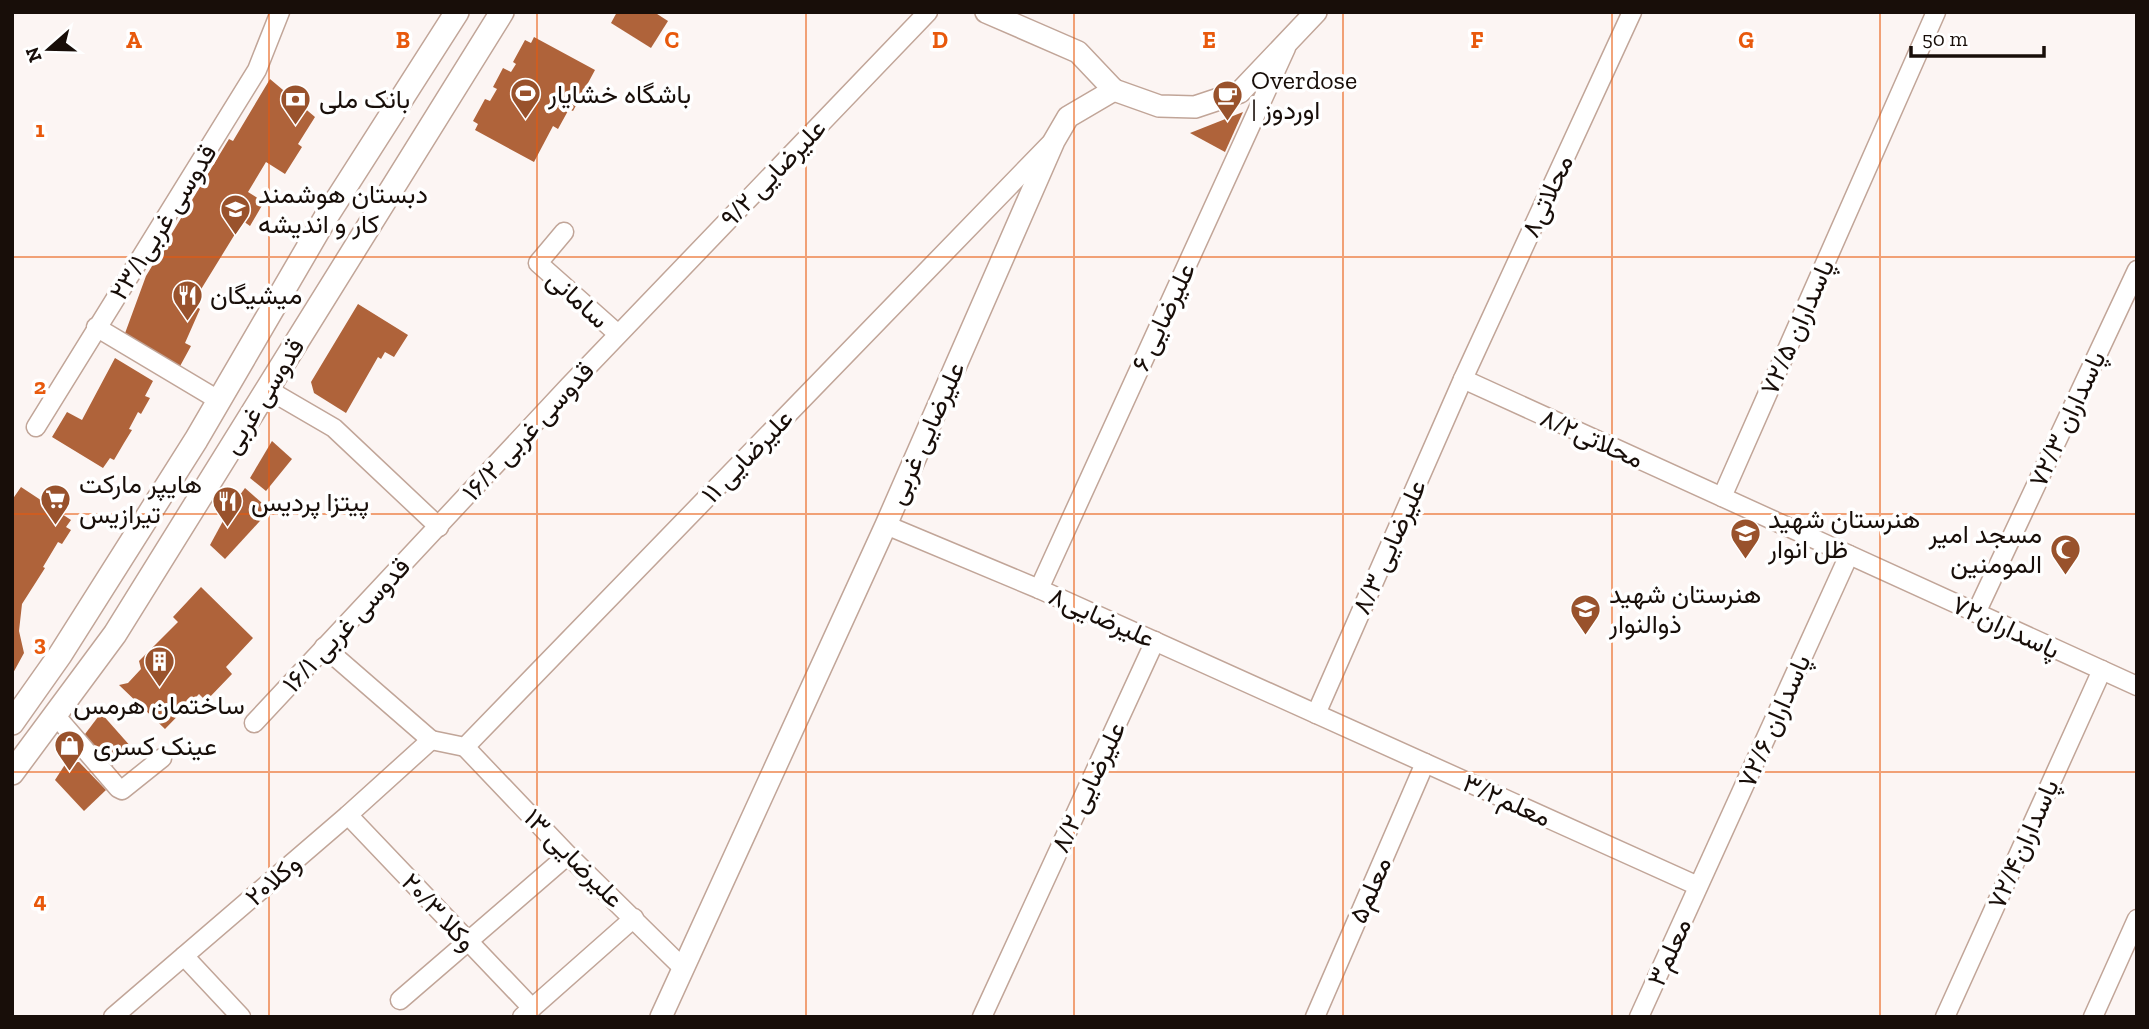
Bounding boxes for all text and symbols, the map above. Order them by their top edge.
north arrow [14,14,84,84]
scale bar [1911,14,2044,58]
text: A [126,26,142,54]
text: B [396,26,410,54]
text: C [665,26,679,54]
text: D [932,26,948,54]
text: E [1202,26,1216,54]
text: F [1470,26,1484,54]
text: G [1738,26,1754,54]
text: 50 m [1922,26,1968,51]
text: N [20,44,47,65]
place label: Overdose | اوردوز [1251,64,1357,126]
sports icon: باشگاه خشایار [508,77,542,121]
place label: باشگاه خشایار [547,78,691,110]
cafe icon: Overdose | اوردوز [1211,78,1245,122]
bank icon: بانک ملی [279,82,313,126]
place label: بانک ملی [319,83,410,115]
street label: ۹/۲ علیرضایی [714,112,832,234]
text: 1 [35,115,45,143]
street label: قدوسی غربی۲۳/۱ [102,138,224,306]
street label: محلاتی۸ [1514,150,1580,242]
place label: دبستان هوشمند کار و اندیشه [258,178,428,240]
school or university icon: دبستان هوشمند کار و اندیشه [218,192,252,236]
street label: ۷۲/۵ پاسداران [1753,254,1843,401]
street label: ۶ علیرضایی [1124,258,1202,376]
street label: سامانی [540,263,616,335]
restaurant icon: میشیگان [170,278,204,322]
place label: میشیگان [210,279,302,311]
street label: قدوسی غربی [215,332,311,460]
street label: ۷۲/۳ پاسداران [2021,346,2114,493]
street label: ۱۶/۲ قدوسی غربی [455,355,601,507]
street label: علیرضایی غربی [880,357,972,509]
text: 2 [34,372,46,400]
street label: محلاتی۸/۲ [1535,401,1649,475]
street label: ۱۱ علیرضایی [694,402,800,510]
place label: هایپر مارکت تیرازیس [79,468,202,530]
street label: ۸/۳ علیرضایی [1345,475,1433,619]
supermarket icon: هایپر مارکت تیرازیس [39,482,73,526]
restaurant icon: پیتزا پردیس [211,485,245,529]
place label: پیتزا پردیس [251,486,369,520]
place label: هنرستان شهید ظل انوار [1767,503,1920,565]
school or university icon: هنرستان شهید ظل انوار [1728,517,1762,561]
place label: مسجد امیر المومنین [1927,518,2042,580]
mosque icon: مسجد امیر المومنین [2048,532,2082,576]
street label: ۱۶/۱ قدوسی غربی [275,551,417,699]
place label: هنرستان شهید ذوالنوار [1608,578,1761,640]
street label: علیرضایی۸ [1044,579,1160,655]
street label: پاسداران۷۲ [1946,588,2065,668]
school or university icon: هنرستان شهید ذوالنوار [1569,592,1603,636]
text: 3 [34,629,46,657]
building icon: ساختمان هرمس [142,645,176,689]
street label: ۷۲/۶ پاسداران [1730,649,1819,793]
place label: ساختمان هرمس [73,689,245,721]
street label: علیرضایی ۸/۲ [1044,716,1132,858]
shop icon: عینک کسری [53,729,87,773]
place label: عینک کسری [93,730,217,762]
street label: معلم۳/۲ [1458,766,1556,834]
street label: پاسداران۷۲/۴ [1980,774,2068,915]
street label: ۱۳ علیرضایی [518,802,630,914]
street label: وکلا۲۰ [239,847,307,913]
street label: معلم۵ [1342,852,1399,928]
street label: وکلا ۲۰/۳ [395,866,483,958]
text: 4 [33,886,47,914]
street label: معلم۳ [1640,913,1699,991]

